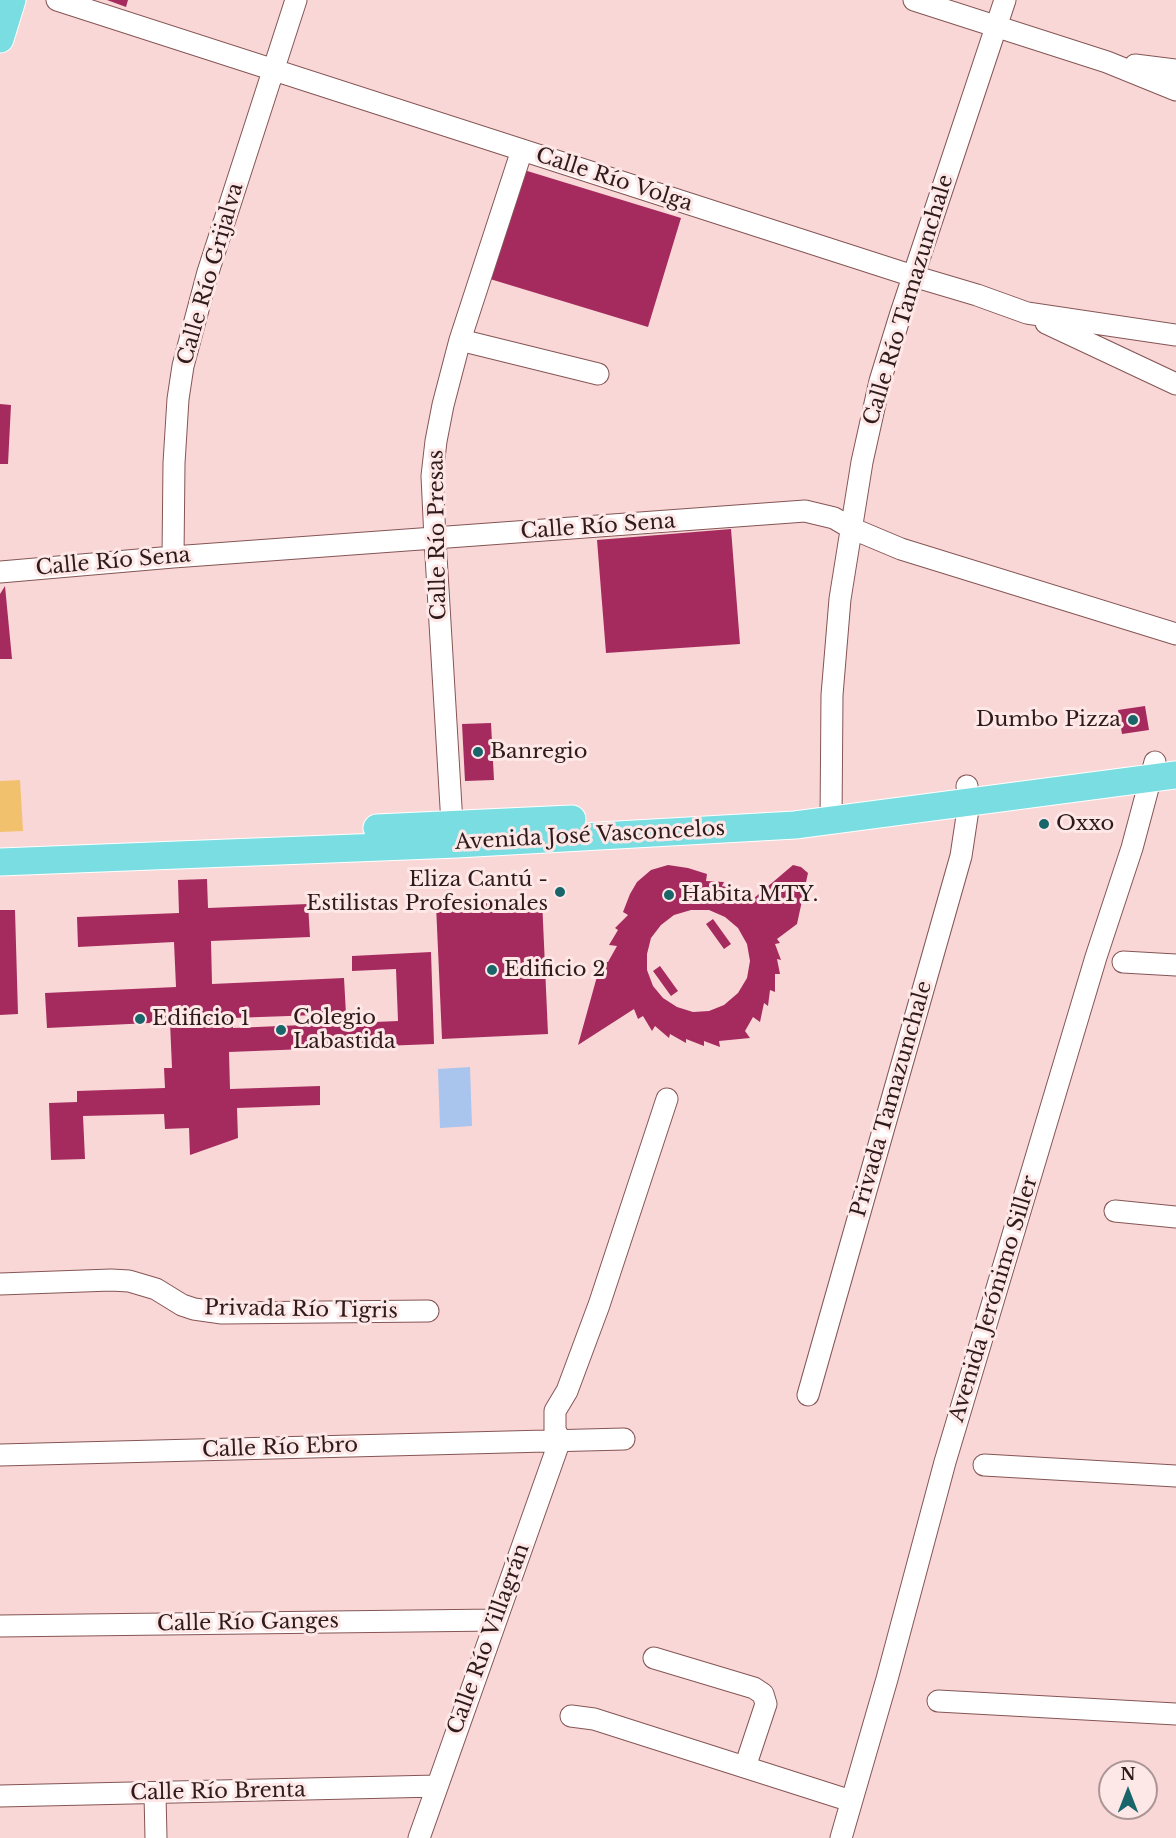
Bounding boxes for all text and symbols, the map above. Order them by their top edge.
street label: Calle Río Volga [533,143,695,217]
street label: Calle Río Tamazunchale [859,172,959,428]
street label: Calle Río Grijalva [173,180,249,368]
street label: Calle Río Presas [424,449,452,621]
street label: Calle Río Sena [520,509,676,545]
street label: Calle Río Sena [35,543,191,581]
place label: Dumbo Pizza [976,707,1121,733]
marker: Dumbo Pizza [1126,713,1140,727]
place label: Banregio [490,739,588,765]
marker: Banregio [471,745,485,759]
place label: Oxxo [1056,811,1114,837]
street label: Avenida José Vasconcelos [454,816,726,856]
marker: Oxxo [1037,817,1051,831]
place label: Eliza Cantú - Estilistas Profesionales [306,867,548,917]
place label: Habita MTY. [681,882,818,908]
marker: Eliza Cantú - Estilistas Profesionales [553,885,567,899]
marker: Habita MTY. [662,888,676,902]
place label: Edificio 2 [504,957,605,983]
marker: Edificio 2 [485,963,499,977]
street label: Privada Tamazunchale [846,978,938,1220]
place label: Colegio Labastida [293,1005,396,1055]
place label: Edificio 1 [152,1006,250,1032]
marker: Edificio 1 [133,1012,147,1026]
marker: Colegio Labastida [274,1023,288,1037]
street label: Avenida Jerónimo Siller [944,1173,1044,1425]
street label: Privada Río Tigris [204,1296,398,1324]
street label: Calle Río Ebro [202,1433,358,1463]
street label: Calle Río Villagrán [443,1540,535,1738]
street label: Calle Río Ganges [157,1609,339,1637]
north arrow [1098,1760,1158,1820]
text: N [1120,1764,1136,1784]
street label: Calle Río Brenta [130,1778,306,1806]

